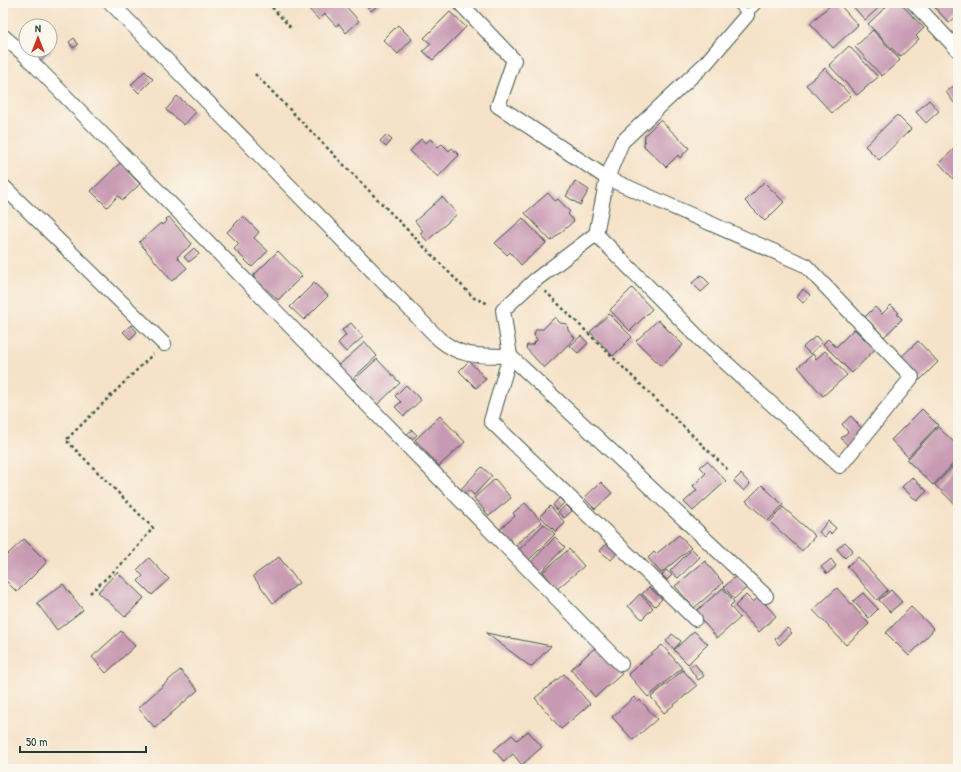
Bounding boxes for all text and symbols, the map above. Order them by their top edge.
north arrow [18,18,58,58]
text: N [35,21,41,35]
scale bar [20,728,146,754]
text: 50 m [26,733,47,750]

